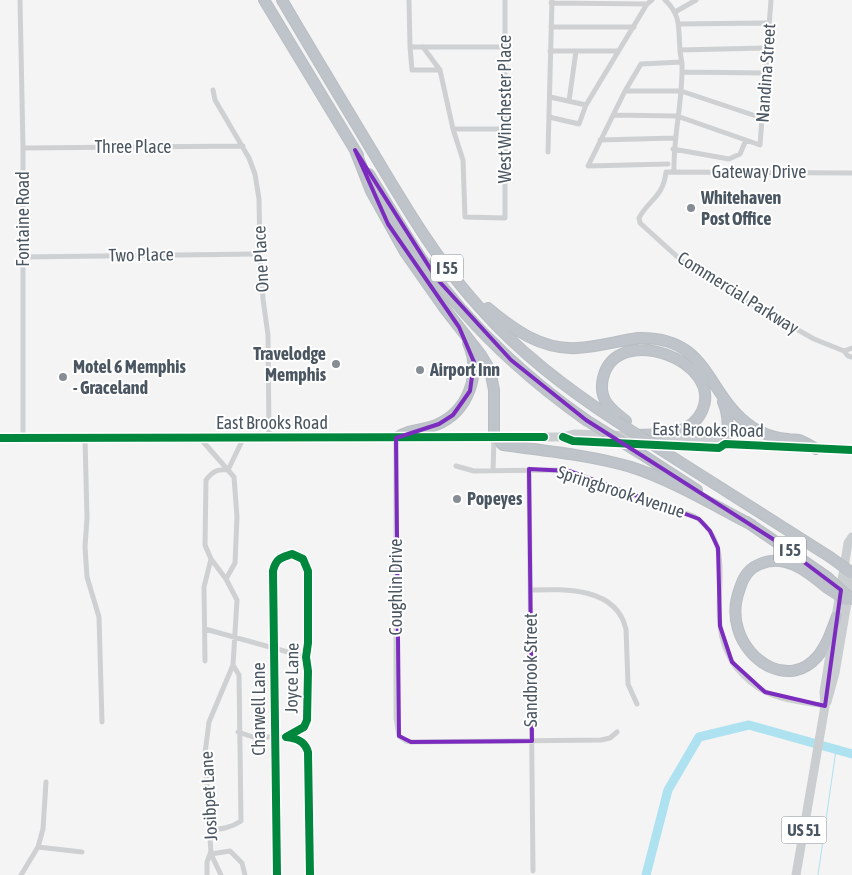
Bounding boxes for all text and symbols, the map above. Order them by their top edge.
street label: Nandina Street [752,23,779,123]
street label: West Winchester Place [494,35,515,183]
street label: Three Place [94,136,172,157]
street label: Gateway Drive [712,161,806,182]
street label: Fontaine Road [12,171,33,267]
place label: Whitehaven Post Office [700,187,782,229]
marker: Whitehaven Post Office [685,202,697,214]
street label: One Place [248,225,273,293]
street label: Two Place [108,243,174,266]
street label: Commercial Parkway [674,247,803,338]
road number: I 55 [431,254,463,282]
place label: Travelodge Memphis [253,343,327,385]
place label: Motel 6 Memphis - Graceland [73,356,186,398]
marker: Travelodge Memphis [330,358,342,370]
place label: Airport Inn [429,359,500,380]
marker: Airport Inn [414,364,426,376]
marker: Motel 6 Memphis - Graceland [57,371,69,383]
street label: East Brooks Road [216,412,328,433]
street label: East Brooks Road [652,418,764,441]
street label: Springbrook Avenue [555,461,688,522]
place label: Popeyes [467,488,523,509]
marker: Popeyes [451,493,463,505]
road number: I 55 [774,536,806,564]
street label: Coughlin Drive [385,539,406,635]
street label: Sandbrook Street [520,613,541,727]
street label: Joyce Lane [280,642,303,714]
street label: Charwell Lane [248,662,269,756]
street label: Josibpet Lane [196,751,221,841]
road number: US 51 [782,816,826,844]

